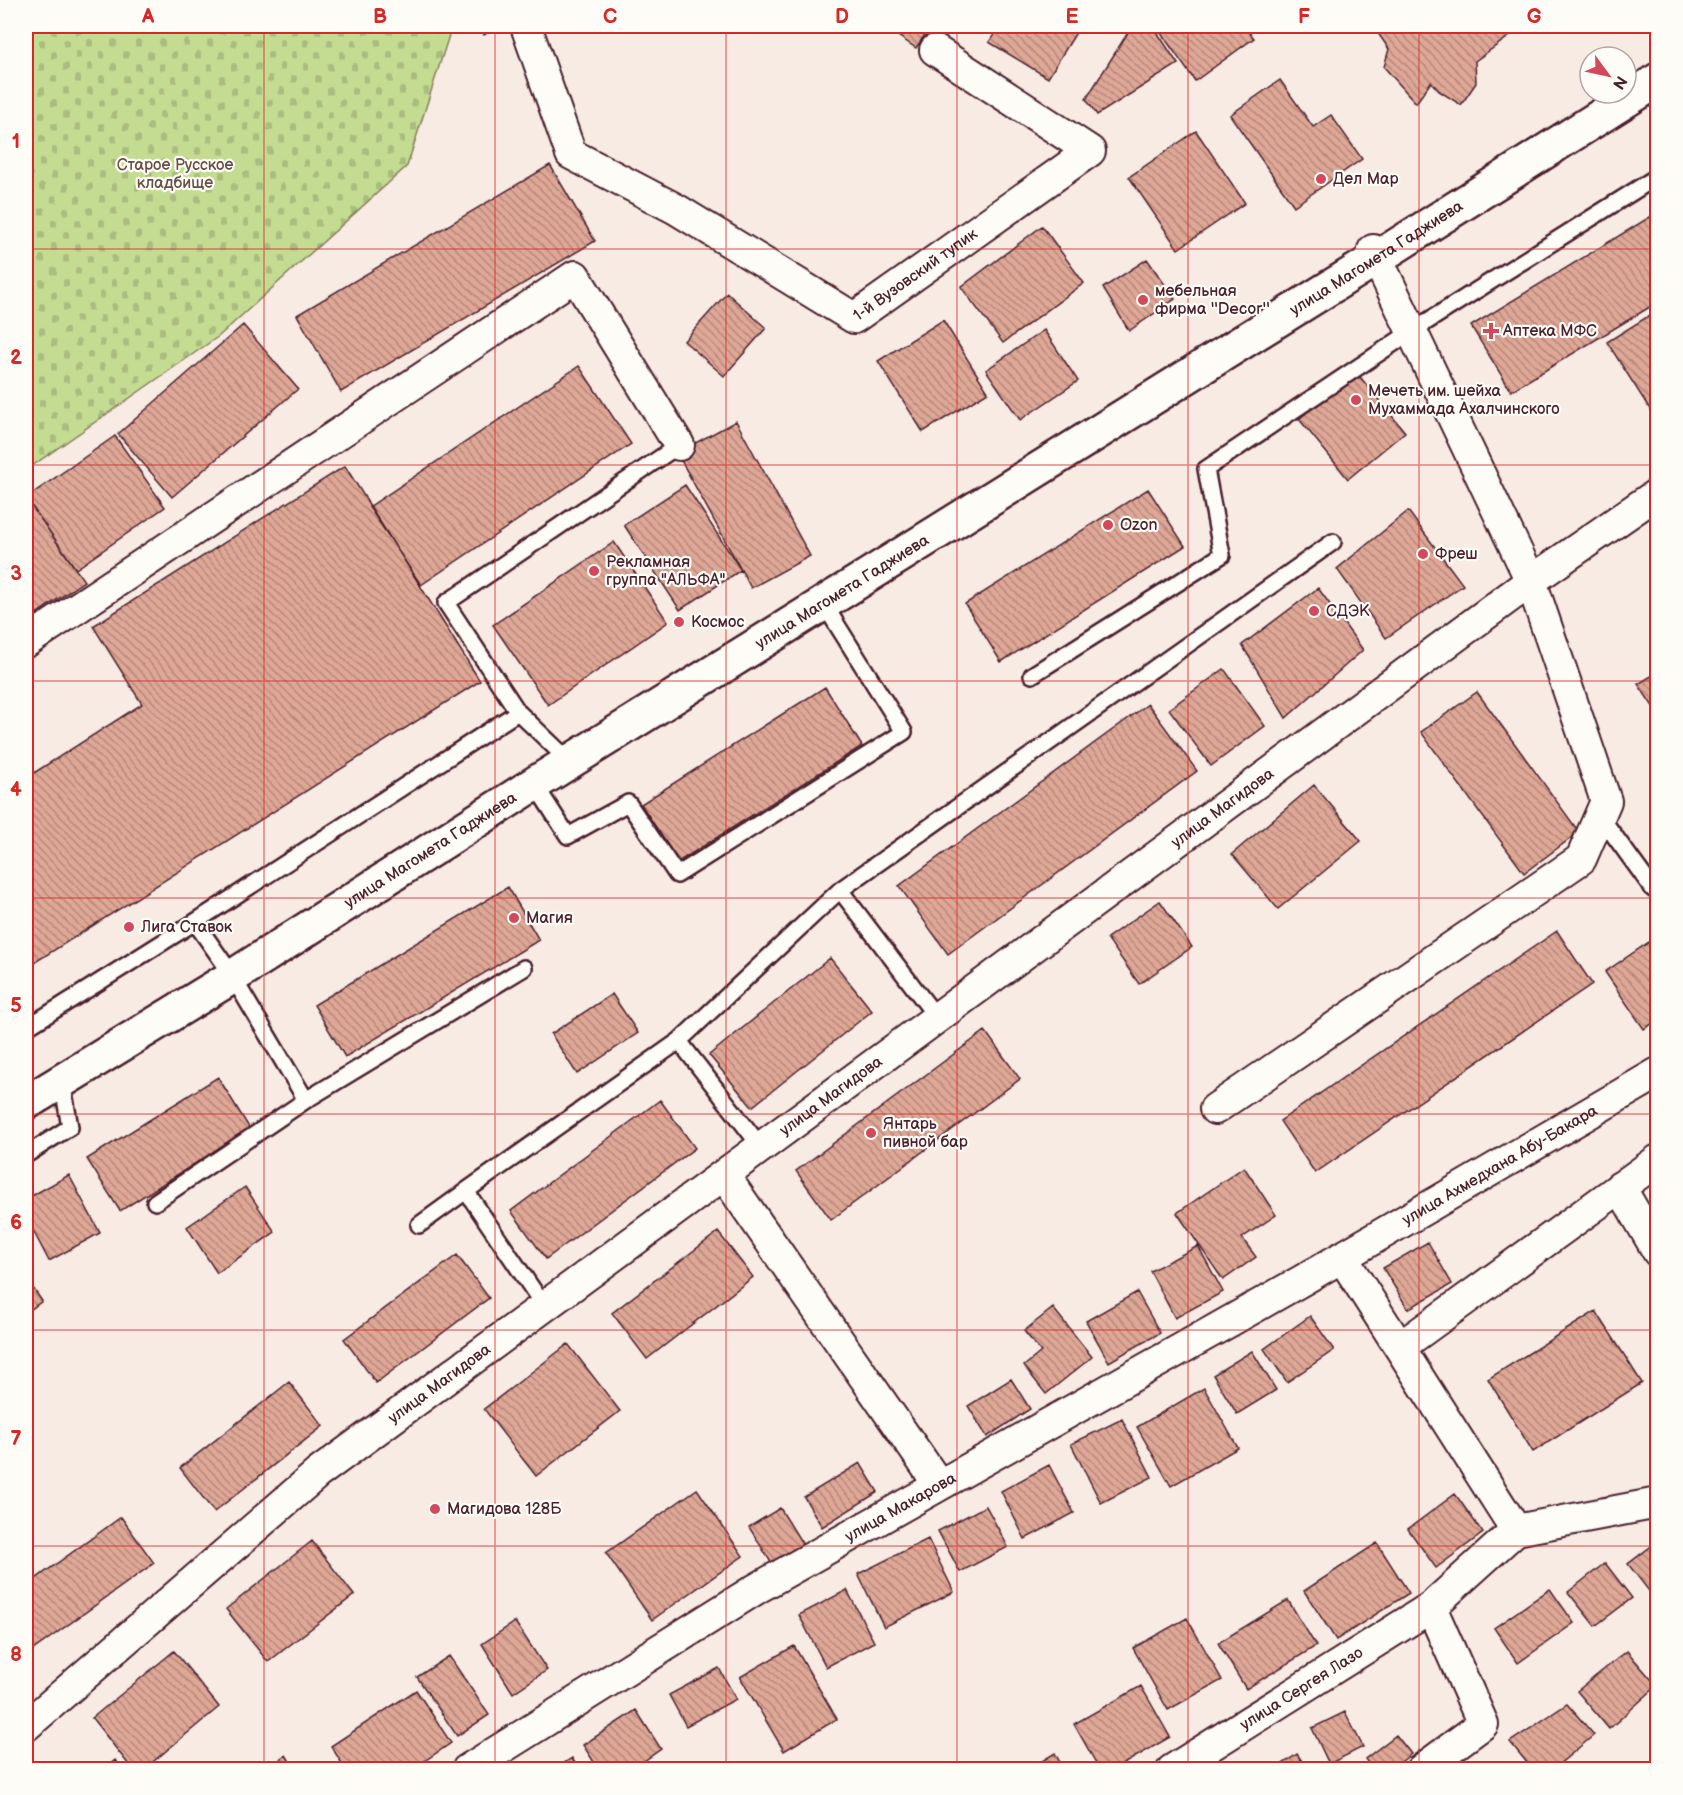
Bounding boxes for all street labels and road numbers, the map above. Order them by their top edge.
street label: улица Магомета Гаджиева [1286,196,1467,320]
street label: 1-й Вузовский тупик [849,224,982,325]
street label: улица Магомета Гаджиева [752,530,933,653]
street label: улица Магидова [1167,764,1278,852]
street label: улица Магомета Гаджиева [341,788,521,912]
street label: улица Магидова [776,1052,886,1140]
street label: улица Ахмедхана Абу-Бакара [1399,1101,1601,1229]
street label: улица Магидова [384,1339,495,1428]
street label: улица Макарова [842,1468,960,1546]
street label: улица Сергея Лазо [1237,1643,1366,1734]

